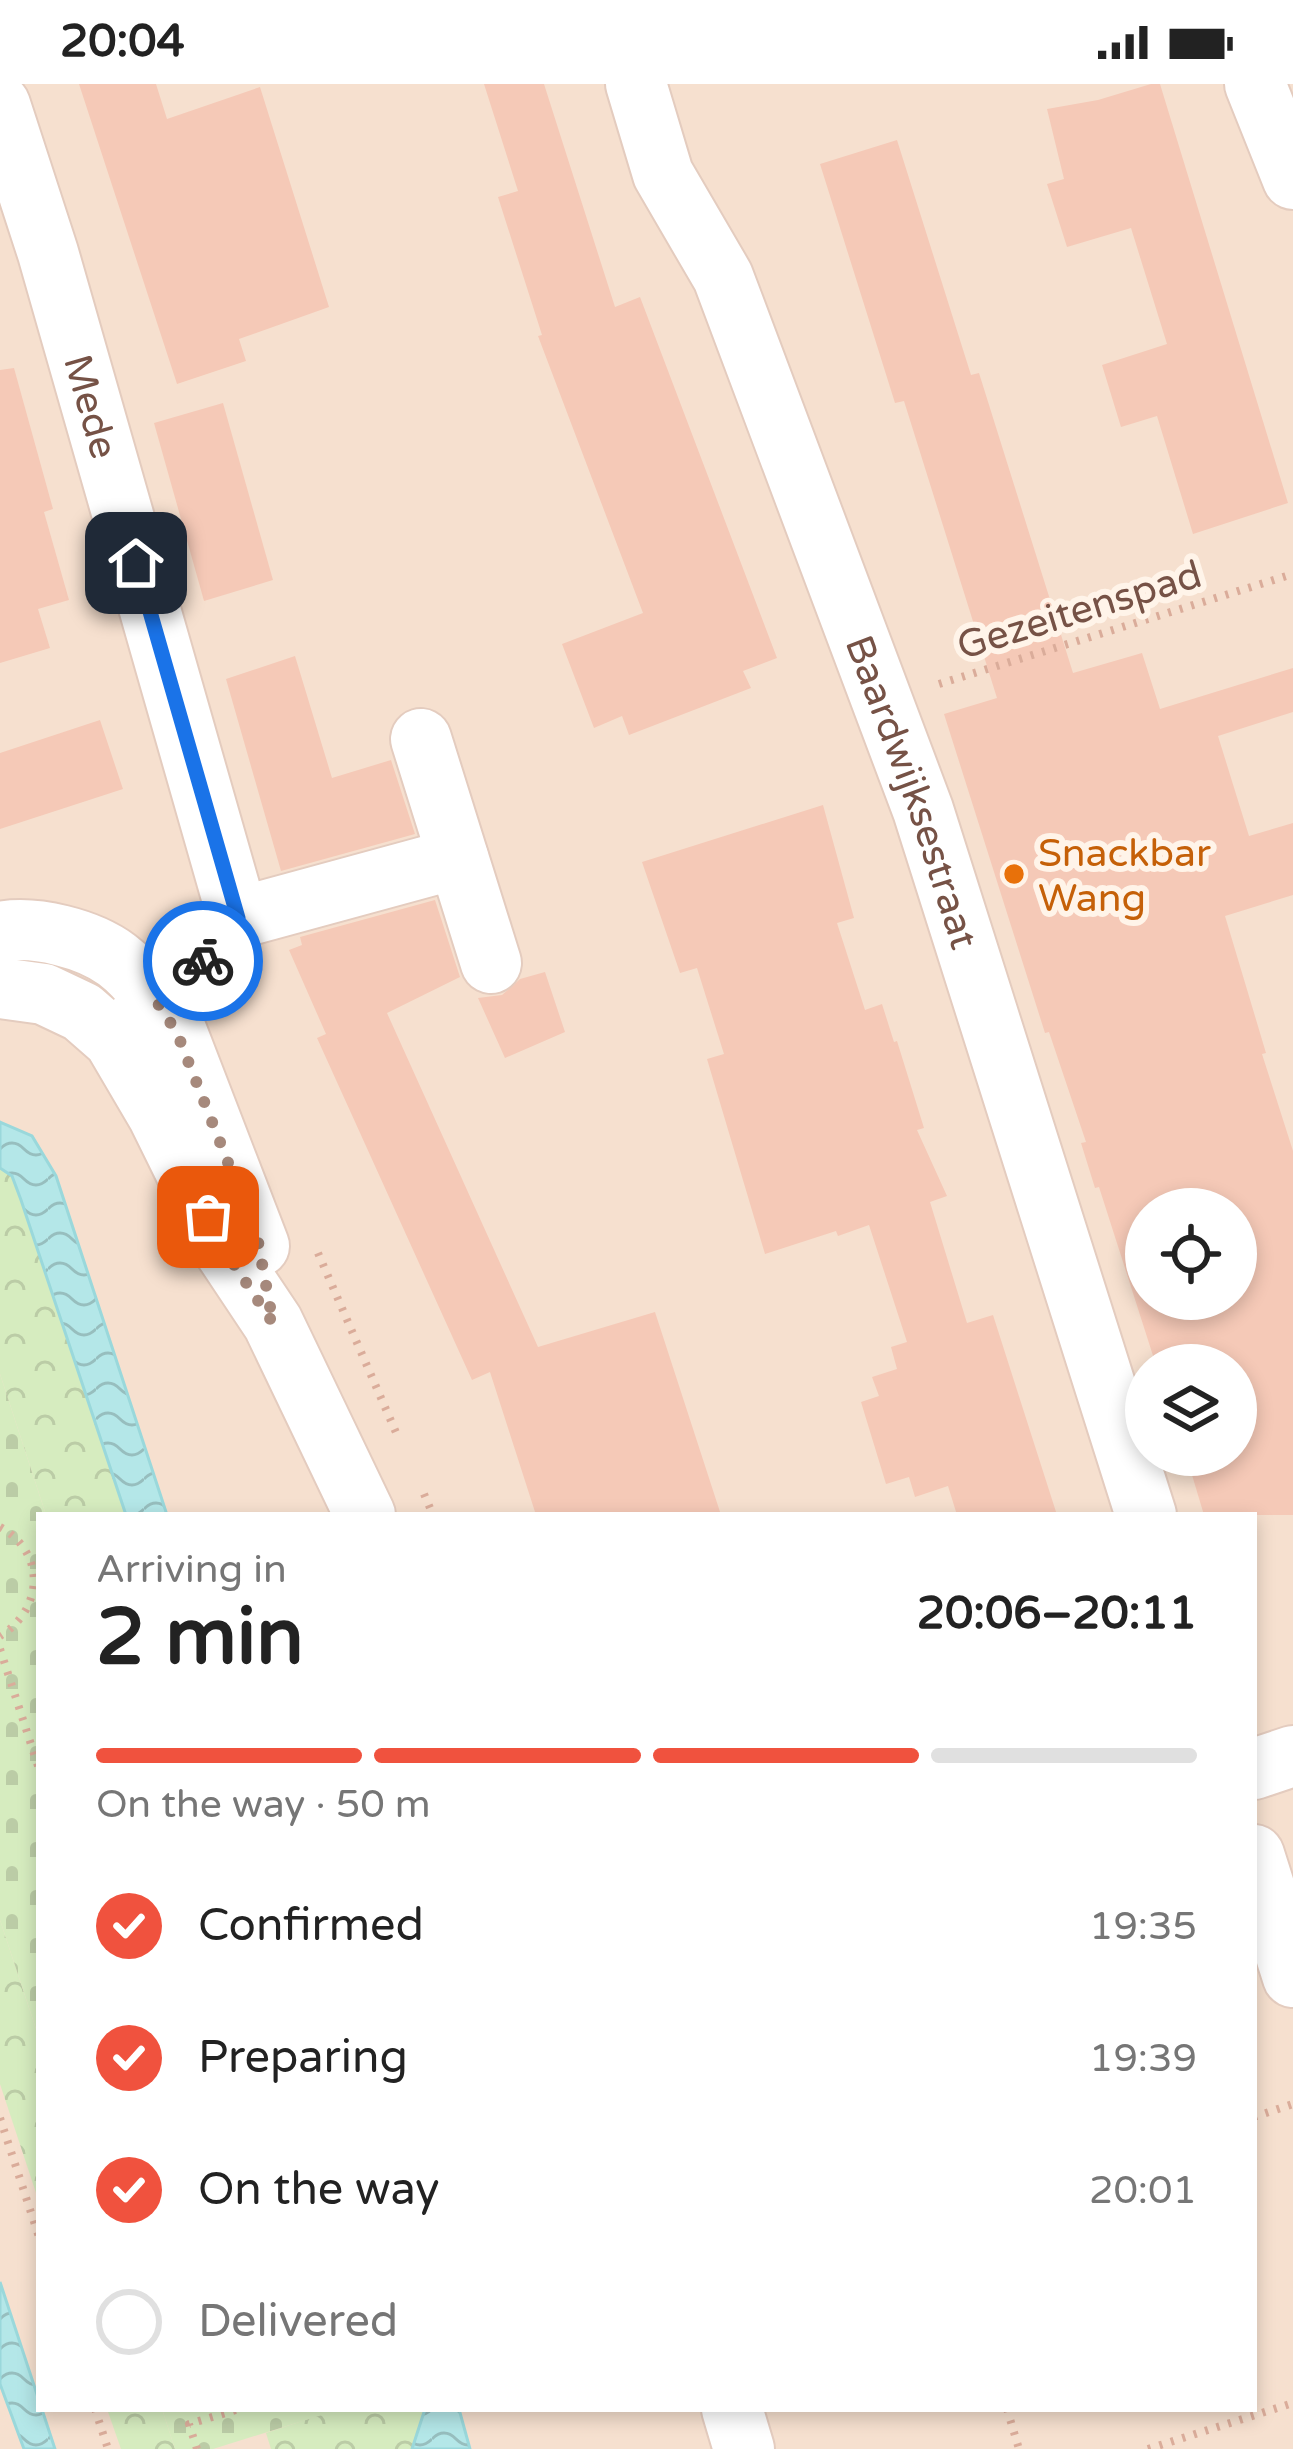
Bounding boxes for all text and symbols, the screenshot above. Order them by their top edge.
text: 20:04 [60,15,185,69]
street label: Mede [53,349,127,464]
pin [85,512,187,614]
icon: home [103,530,169,596]
street label: Gezeitenspad [952,551,1207,670]
street label: Baardwijksestraat [835,629,987,955]
place label: Snackbar Wang [1038,830,1211,922]
marker: Snackbar Wang [1001,861,1027,887]
courier [143,901,263,1021]
icon: bike [170,928,236,994]
pin [157,1166,259,1268]
icon: bag [175,1184,241,1250]
map controls [1125,1188,1257,1476]
button: locate [1125,1188,1257,1320]
button: layers [1125,1344,1257,1476]
text: Arriving in [96,1546,287,1593]
text: 20:06–20:11 [917,1587,1197,1641]
text: 2 min [96,1591,304,1685]
text: On the way · 50 m [96,1781,431,1828]
icon: check [96,1893,162,1959]
text: Confirmed [198,1899,424,1953]
text: 19:35 [1089,1903,1197,1950]
icon: check [96,2025,162,2091]
text: Preparing [198,2031,408,2085]
text: 19:39 [1089,2035,1197,2082]
icon: check [96,2157,162,2223]
text: On the way [198,2163,439,2217]
text: 20:01 [1089,2167,1197,2214]
text: Delivered [198,2295,398,2349]

